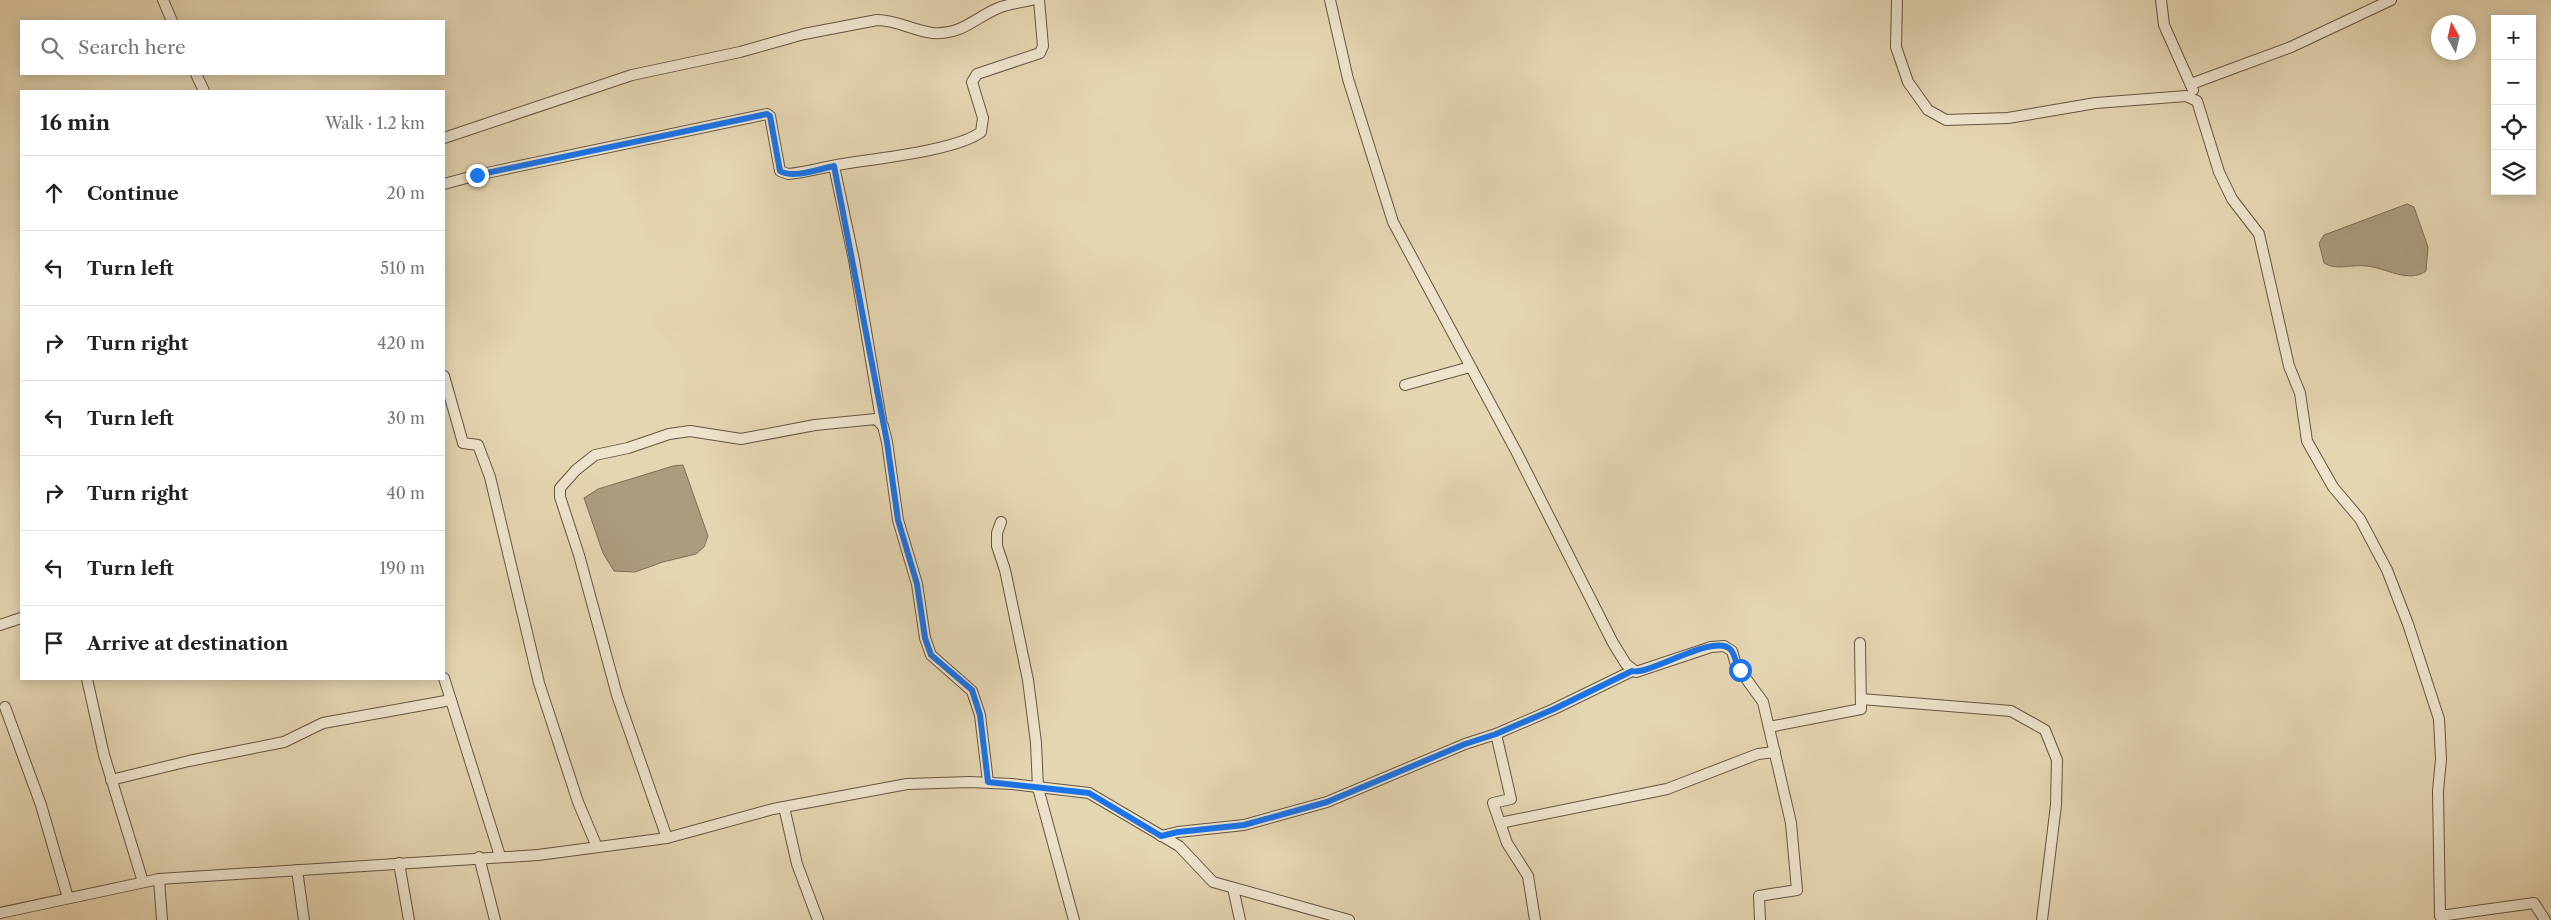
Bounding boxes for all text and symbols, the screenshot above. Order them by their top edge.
north arrow [2431,15,2476,60]
map controls [2491,15,2536,195]
button: + [2491,15,2536,60]
search box [20,20,445,75]
icon: search [38,34,66,62]
text: Search here [78,36,186,59]
button: − [2491,60,2536,105]
button: locate [2491,105,2536,150]
text: 16 min [40,110,110,135]
text: Walk · 1.2 km [325,113,425,133]
button: layers [2491,150,2536,195]
route end [466,164,489,187]
icon: ahead [40,179,68,207]
text: Continue [87,182,179,205]
text: 20 m [386,183,425,203]
icon: left [40,254,68,282]
text: Turn left [87,257,174,280]
text: 510 m [380,258,425,278]
icon: right [40,329,68,357]
text: Turn right [87,332,188,355]
text: 420 m [377,333,425,353]
icon: left [40,404,68,432]
text: Turn left [87,407,174,430]
text: 30 m [387,408,425,428]
icon: right [40,479,68,507]
text: Turn right [87,482,188,505]
text: 40 m [386,483,425,503]
icon: left [40,554,68,582]
text: Turn left [87,557,174,580]
text: 190 m [380,558,425,578]
icon: arrive [40,629,68,657]
text: Arrive at destination [87,632,288,655]
route start [1729,659,1752,682]

